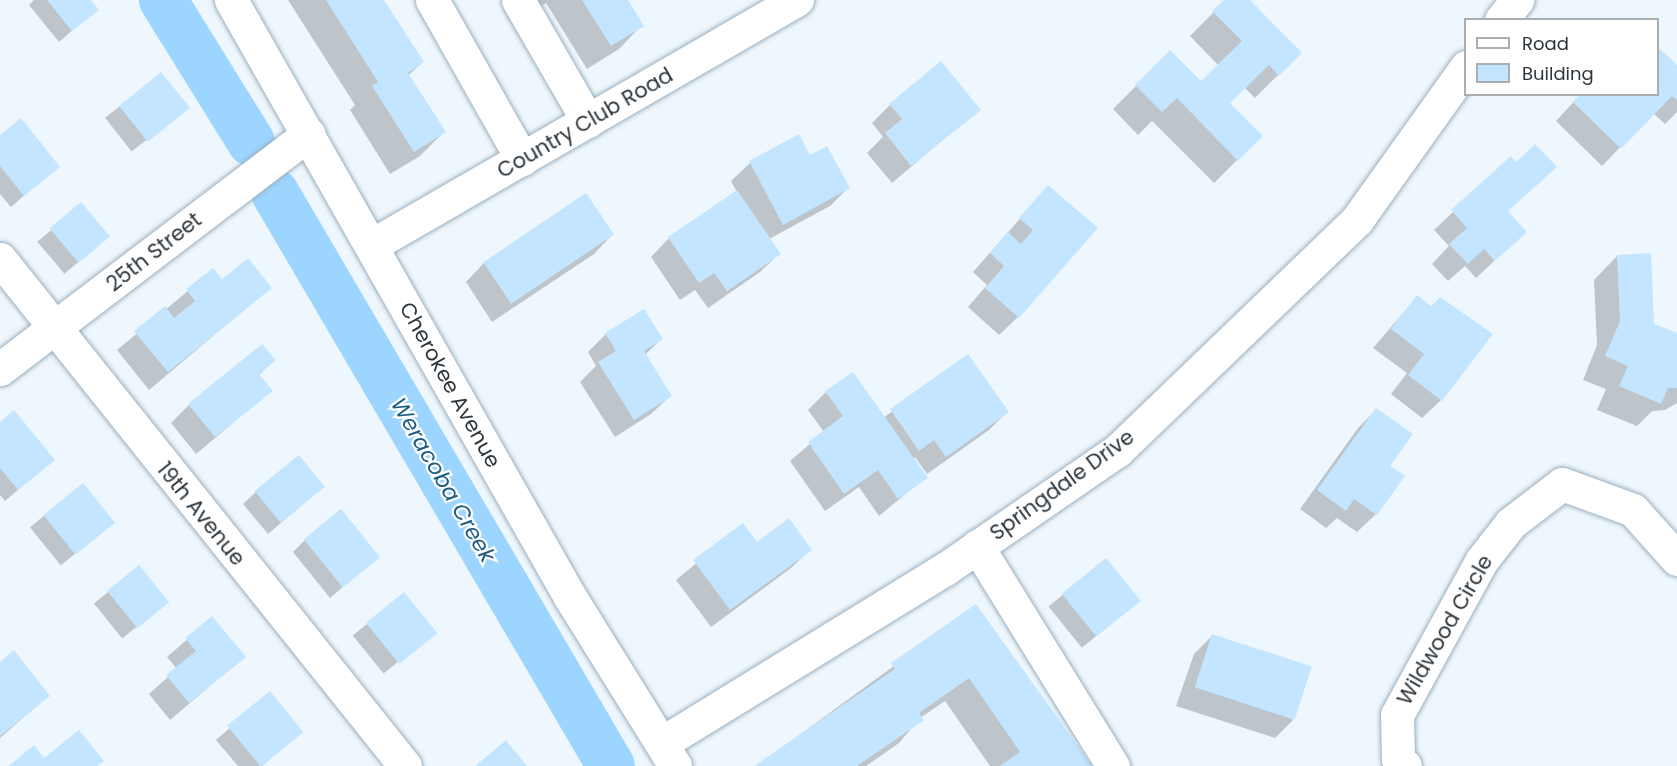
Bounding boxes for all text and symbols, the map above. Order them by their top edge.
legend [1464,18,1659,96]
text: Road [1522,31,1569,56]
text: Building [1522,61,1594,86]
street label: Country Club Road [493,62,677,184]
street label: 25th Street [102,207,206,297]
street label: Cherokee Avenue [394,298,506,472]
water label: Weracoba Creek [385,393,501,567]
street label: Springdale Drive [985,424,1139,546]
street label: 19th Avenue [152,457,250,571]
street label: Wildwood Circle [1392,550,1498,710]

